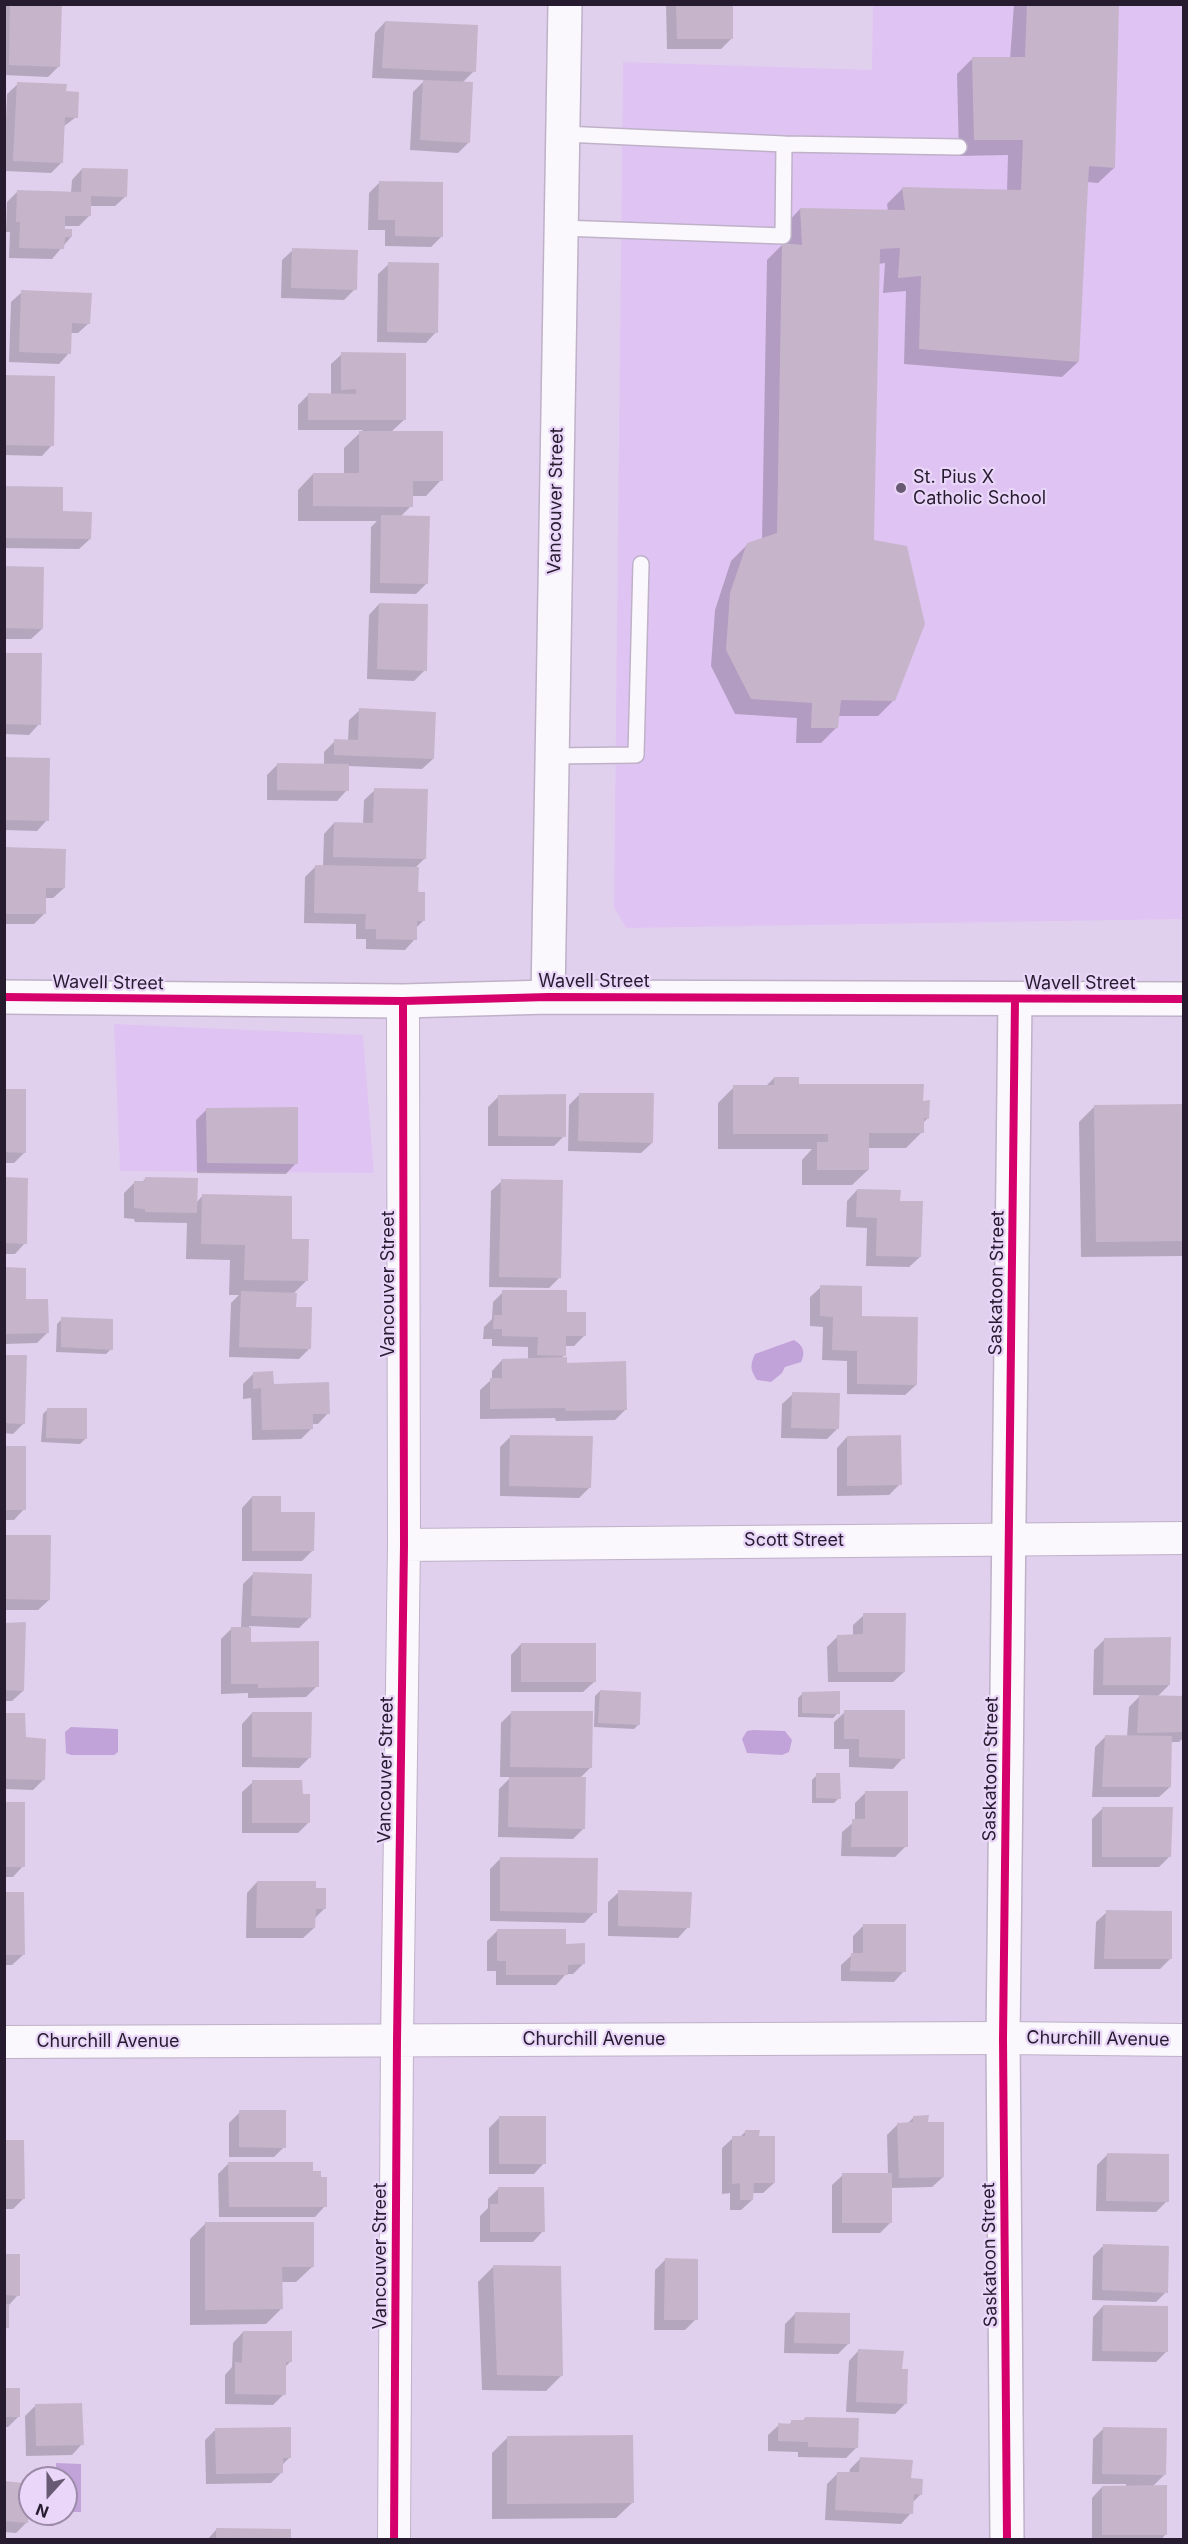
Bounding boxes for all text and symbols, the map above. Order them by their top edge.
street label: Vancouver Street [544,427,568,575]
place label: St. Pius X Catholic School [913,467,1046,510]
marker: St. Pius X Catholic School [894,481,908,495]
street label: Wavell Street [52,971,164,995]
street label: Wavell Street [538,971,650,993]
street label: Wavell Street [1024,973,1136,995]
street label: Saskatoon Street [985,1210,1009,1356]
street label: Vancouver Street [378,1211,400,1357]
street label: Scott Street [744,1530,844,1552]
street label: Vancouver Street [374,1696,398,1844]
street label: Saskatoon Street [979,1696,1003,1842]
street label: Churchill Avenue [1026,2027,1170,2051]
street label: Churchill Avenue [522,2029,666,2051]
street label: Churchill Avenue [36,2031,180,2053]
street label: Saskatoon Street [978,2182,1002,2328]
street label: Vancouver Street [370,2183,392,2329]
north arrow [18,2466,78,2526]
text: N [33,2499,52,2522]

